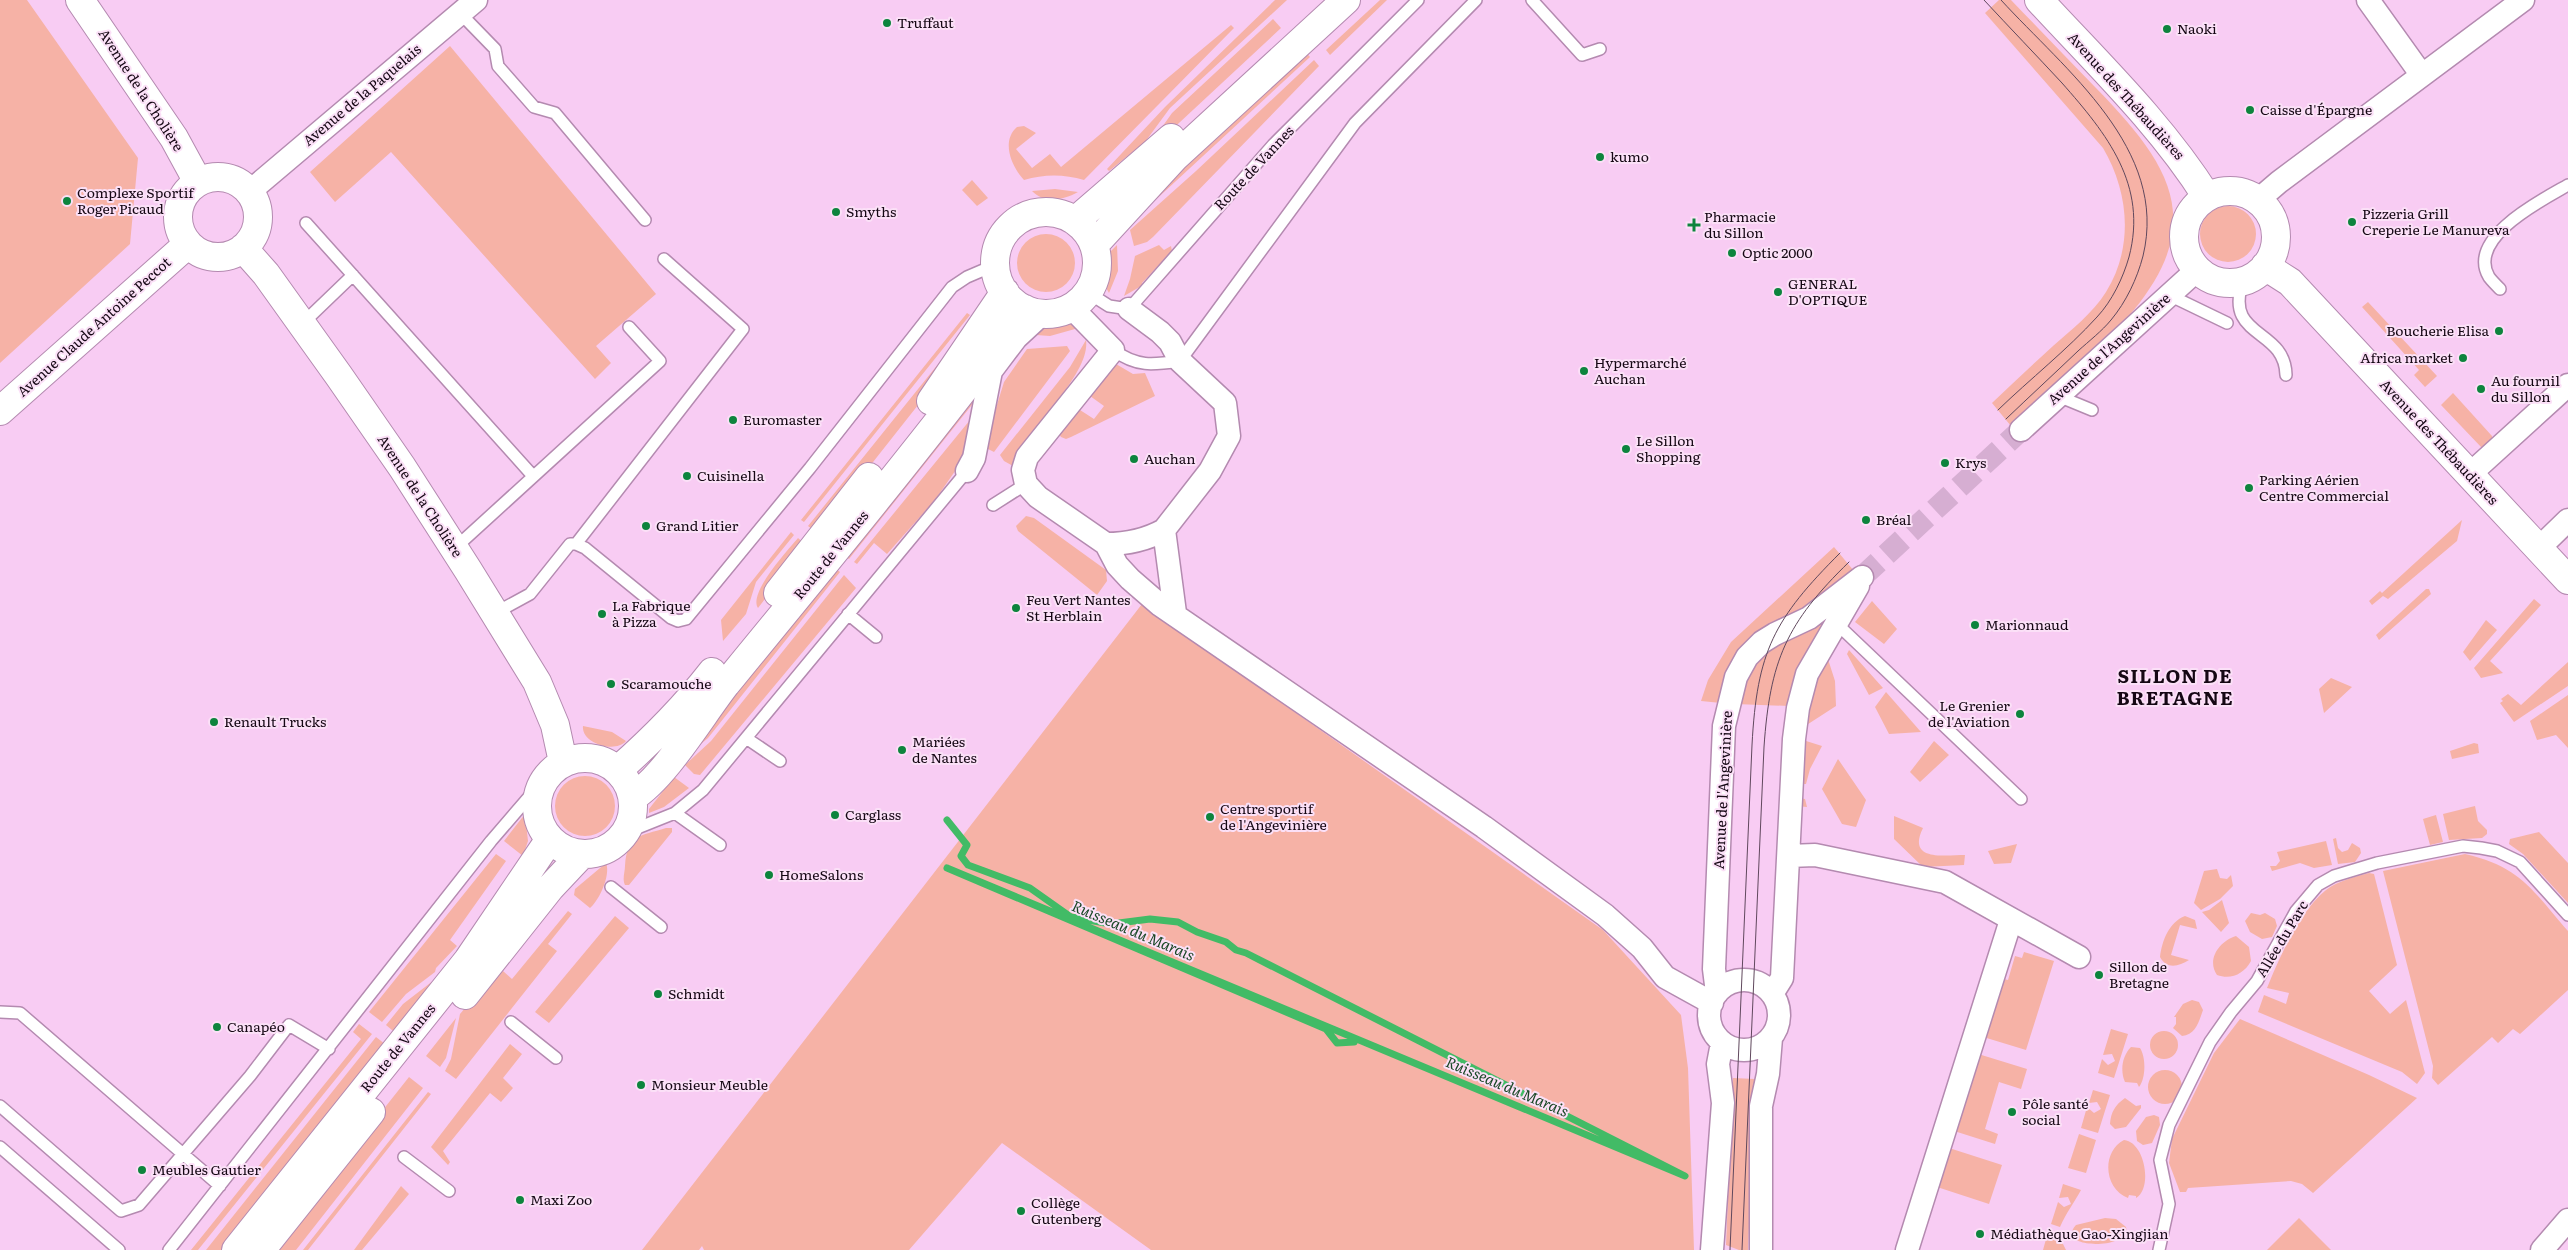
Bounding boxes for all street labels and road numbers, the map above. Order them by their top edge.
street label: Avenue de la Cholière [95,24,189,155]
street label: Avenue des Thébaudières [2064,27,2190,163]
street label: Avenue de la Paquelais [298,39,425,150]
street label: Route de Vannes [1209,121,1298,214]
street label: Avenue Claude Antoine Peccot [12,251,175,401]
street label: Avenue de l'Angevinière [2043,288,2174,409]
street label: Avenue des Thébaudières [2376,374,2503,509]
street label: Avenue de la Cholière [374,430,468,561]
street label: Route de Vannes [788,506,872,603]
street label: Avenue de l'Angevinière [1708,710,1736,870]
street label: Allée du Parc [2250,896,2312,981]
street label: Route de Vannes [355,999,439,1096]

